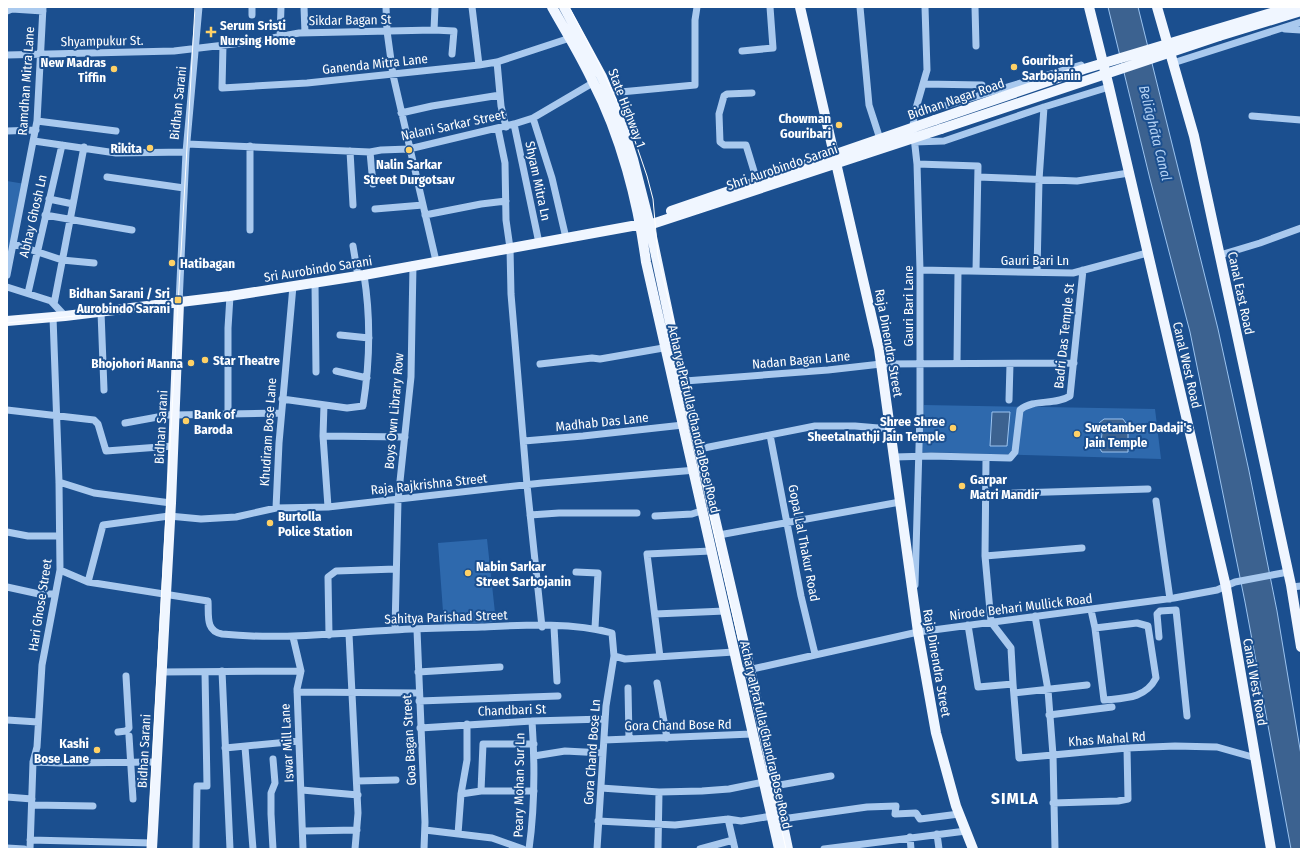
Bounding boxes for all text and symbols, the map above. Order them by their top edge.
street label: Sikdar Bagan St [308,12,392,28]
place label: Serum Sristi Nursing Home [220,18,296,48]
street label: Ramdhan Mitra Lane [15,26,37,136]
marker: Serum Sristi Nursing Home [205,26,217,38]
street label: Shyampukur St. [60,33,144,49]
street label: Ganenda Mitra Lane [322,51,428,77]
place label: Gouribari Sarbojanin [1022,53,1081,83]
place label: New Madras Tiffin [41,55,106,85]
marker: Gouribari Sarbojanin [1009,62,1019,72]
marker: New Madras Tiffin [109,64,119,74]
street label: Bidhan Sarani [167,65,189,141]
street label: State Highway 1 [605,67,649,149]
street label: Bidhan Nagar Road [906,75,1006,123]
water label: Beliāghāta Canal [1135,84,1175,183]
street label: Nalani Sarkar Street [399,106,507,143]
place label: Chowman Gouribari [778,111,831,141]
marker: Chowman Gouribari [834,120,844,130]
street label: Shyam Mitra Ln [522,140,554,222]
place label: Rikita [110,141,143,156]
street label: Shri Aurobindo Sarani [725,141,839,193]
marker: Rikita [145,143,155,153]
marker: Nalin Sarkar Street Durgotsav [404,145,414,155]
place label: Nalin Sarkar Street Durgotsav [364,157,455,187]
street label: Abhay Ghosh Ln [16,173,50,259]
street label: Canal East Road [1225,250,1257,336]
street label: Sri Aurobindo Sarani [263,253,373,285]
street label: Gauri Bari Ln [1001,253,1069,268]
place label: Hatibagan [180,256,235,271]
marker: Hatibagan [167,258,177,268]
street label: Gauri Bari Lane [901,265,916,347]
street label: Badri Das Temple St [1051,282,1077,389]
place label: Bidhan Sarani / Sri Aurobindo Sarani [69,286,170,316]
street label: Raja Dinendra Street [872,288,906,399]
marker: Bidhan Sarani / Sri Aurobindo Sarani [173,295,183,305]
street label: Canal West Road [1170,320,1204,410]
street label: Acharya Prafulla Chandra Bose Road [665,324,723,514]
street label: Nadan Bagan Lane [751,348,851,372]
street label: Boys Own Library Row [381,352,407,470]
place label: Star Theatre [213,353,280,368]
marker: Star Theatre [200,355,210,365]
place label: Bhojohori Manna [91,356,184,371]
marker: Bhojohori Manna [186,358,196,368]
street label: Khudiram Bose Lane [257,377,279,487]
street label: Bidhan Sarani [152,390,170,464]
place label: Bank of Baroda [194,407,237,437]
street label: Madhab Das Lane [555,410,649,434]
place label: Shree Shree Sheetalnathji Jain Temple [807,414,945,444]
marker: Bank of Baroda [181,416,191,426]
place label: Swetamber Dadaji's Jain Temple [1084,420,1192,450]
marker: Shree Shree Sheetalnathji Jain Temple [948,423,958,433]
marker: Swetamber Dadaji's Jain Temple [1072,429,1082,439]
street label: Raja Rajkrishna Street [370,470,489,498]
place label: Garpar Matri Mandir [970,472,1039,502]
marker: Garpar Matri Mandir [957,481,967,491]
street label: Gopal Lal Thakur Road [785,483,823,603]
place label: Burtolla Police Station [278,509,353,539]
marker: Burtolla Police Station [265,518,275,528]
street label: Hari Ghose Street [25,557,55,652]
place label: Nabin Sarkar Street Sarbojanin [476,559,571,589]
marker: Nabin Sarkar Street Sarbojanin [463,568,473,578]
street label: Nirode Behari Mullick Road [949,591,1093,623]
street label: Sahitya Parishad Street [384,607,509,627]
street label: Raja Dinendra Street [920,608,954,719]
street label: Canal West Road [1240,637,1270,727]
street label: Acharya Prafulla Chandra Bose Road [737,640,795,830]
street label: Goa Bagan Street [399,693,419,786]
street label: Gora Chand Bose Ln [581,699,603,805]
street label: Chandbari St [478,701,547,719]
street label: Iswar Mill Lane [277,703,297,783]
street label: Bidhan Sarani [135,714,153,788]
street label: Gora Chand Bose Rd [624,717,732,733]
street label: Khas Mahal Rd [1068,729,1146,749]
street label: Peary Mohan Sur Ln [511,732,527,838]
place label: Kashi Bose Lane [34,736,89,766]
marker: Kashi Bose Lane [92,745,102,755]
district label: SIMLA [991,788,1039,809]

